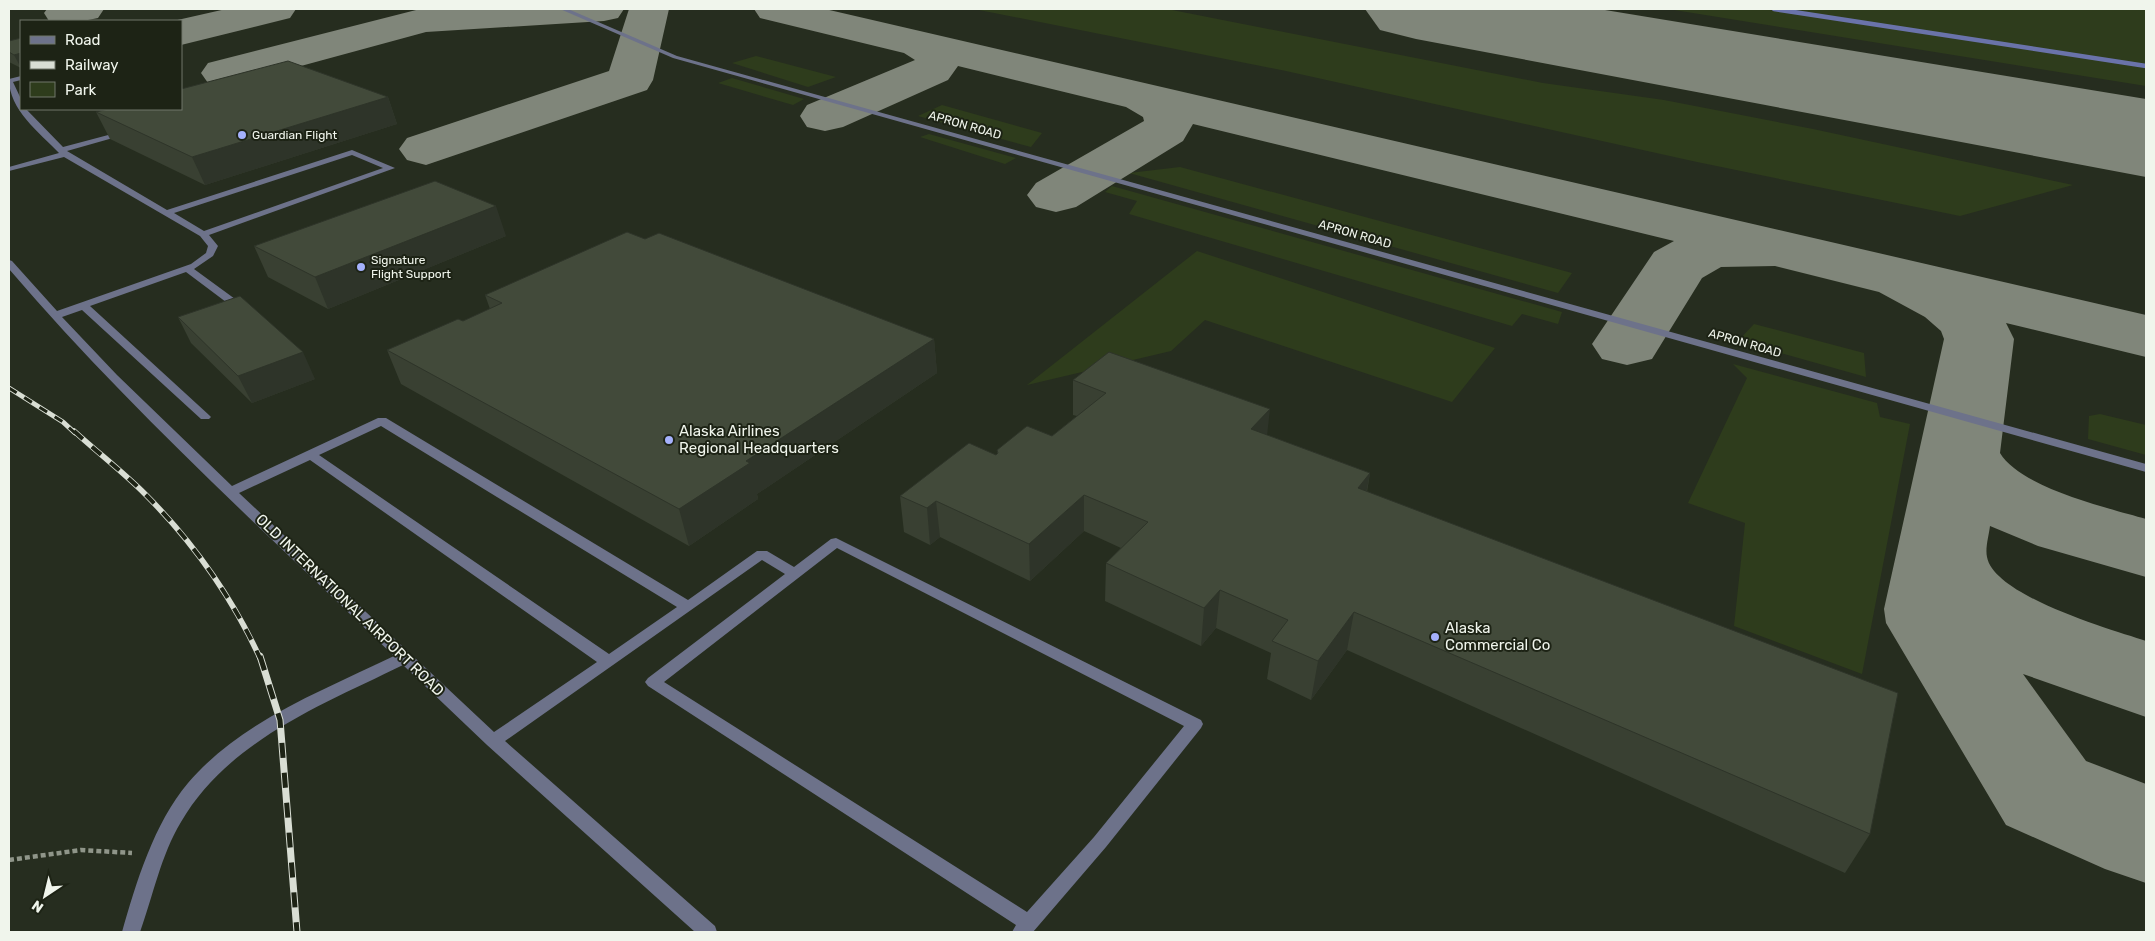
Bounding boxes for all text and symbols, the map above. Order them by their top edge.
legend [20,20,182,110]
text: Road [65,31,101,49]
text: Railway [65,56,119,74]
text: Park [65,81,96,99]
street label: APRON ROAD [927,108,1003,142]
place label: Guardian Flight [252,128,338,142]
marker: Guardian Flight [236,129,248,141]
street label: APRON ROAD [1317,217,1393,251]
place label: Signature Flight Support [371,253,451,281]
marker: Signature Flight Support [355,261,367,273]
street label: APRON ROAD [1707,326,1783,360]
place label: Alaska Airlines Regional Headquarters [679,422,839,457]
marker: Alaska Airlines Regional Headquarters [663,434,675,446]
street label: OLD INTERNATIONAL AIRPORT ROAD [252,510,448,700]
place label: Alaska Commercial Co [1445,619,1550,654]
marker: Alaska Commercial Co [1429,631,1441,643]
north arrow [20,871,70,921]
text: N [29,896,47,916]

